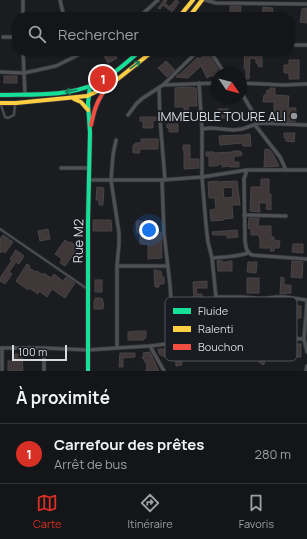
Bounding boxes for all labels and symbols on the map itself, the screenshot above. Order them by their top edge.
one-way arrow [130,61,141,69]
pin: 1 [90,64,116,94]
north arrow [211,68,247,104]
one-way arrow [65,87,78,95]
place label: IMMEUBLE TOURE ALI [158,107,286,125]
marker: IMMEUBLE TOURE ALI [289,111,299,121]
street label: Rue M2 [69,219,87,263]
your location [139,220,159,240]
legend [165,297,297,361]
text: Fluide [198,303,229,318]
text: Ralenti [198,321,233,336]
text: Bouchon [198,339,243,354]
scale bar [12,343,67,362]

